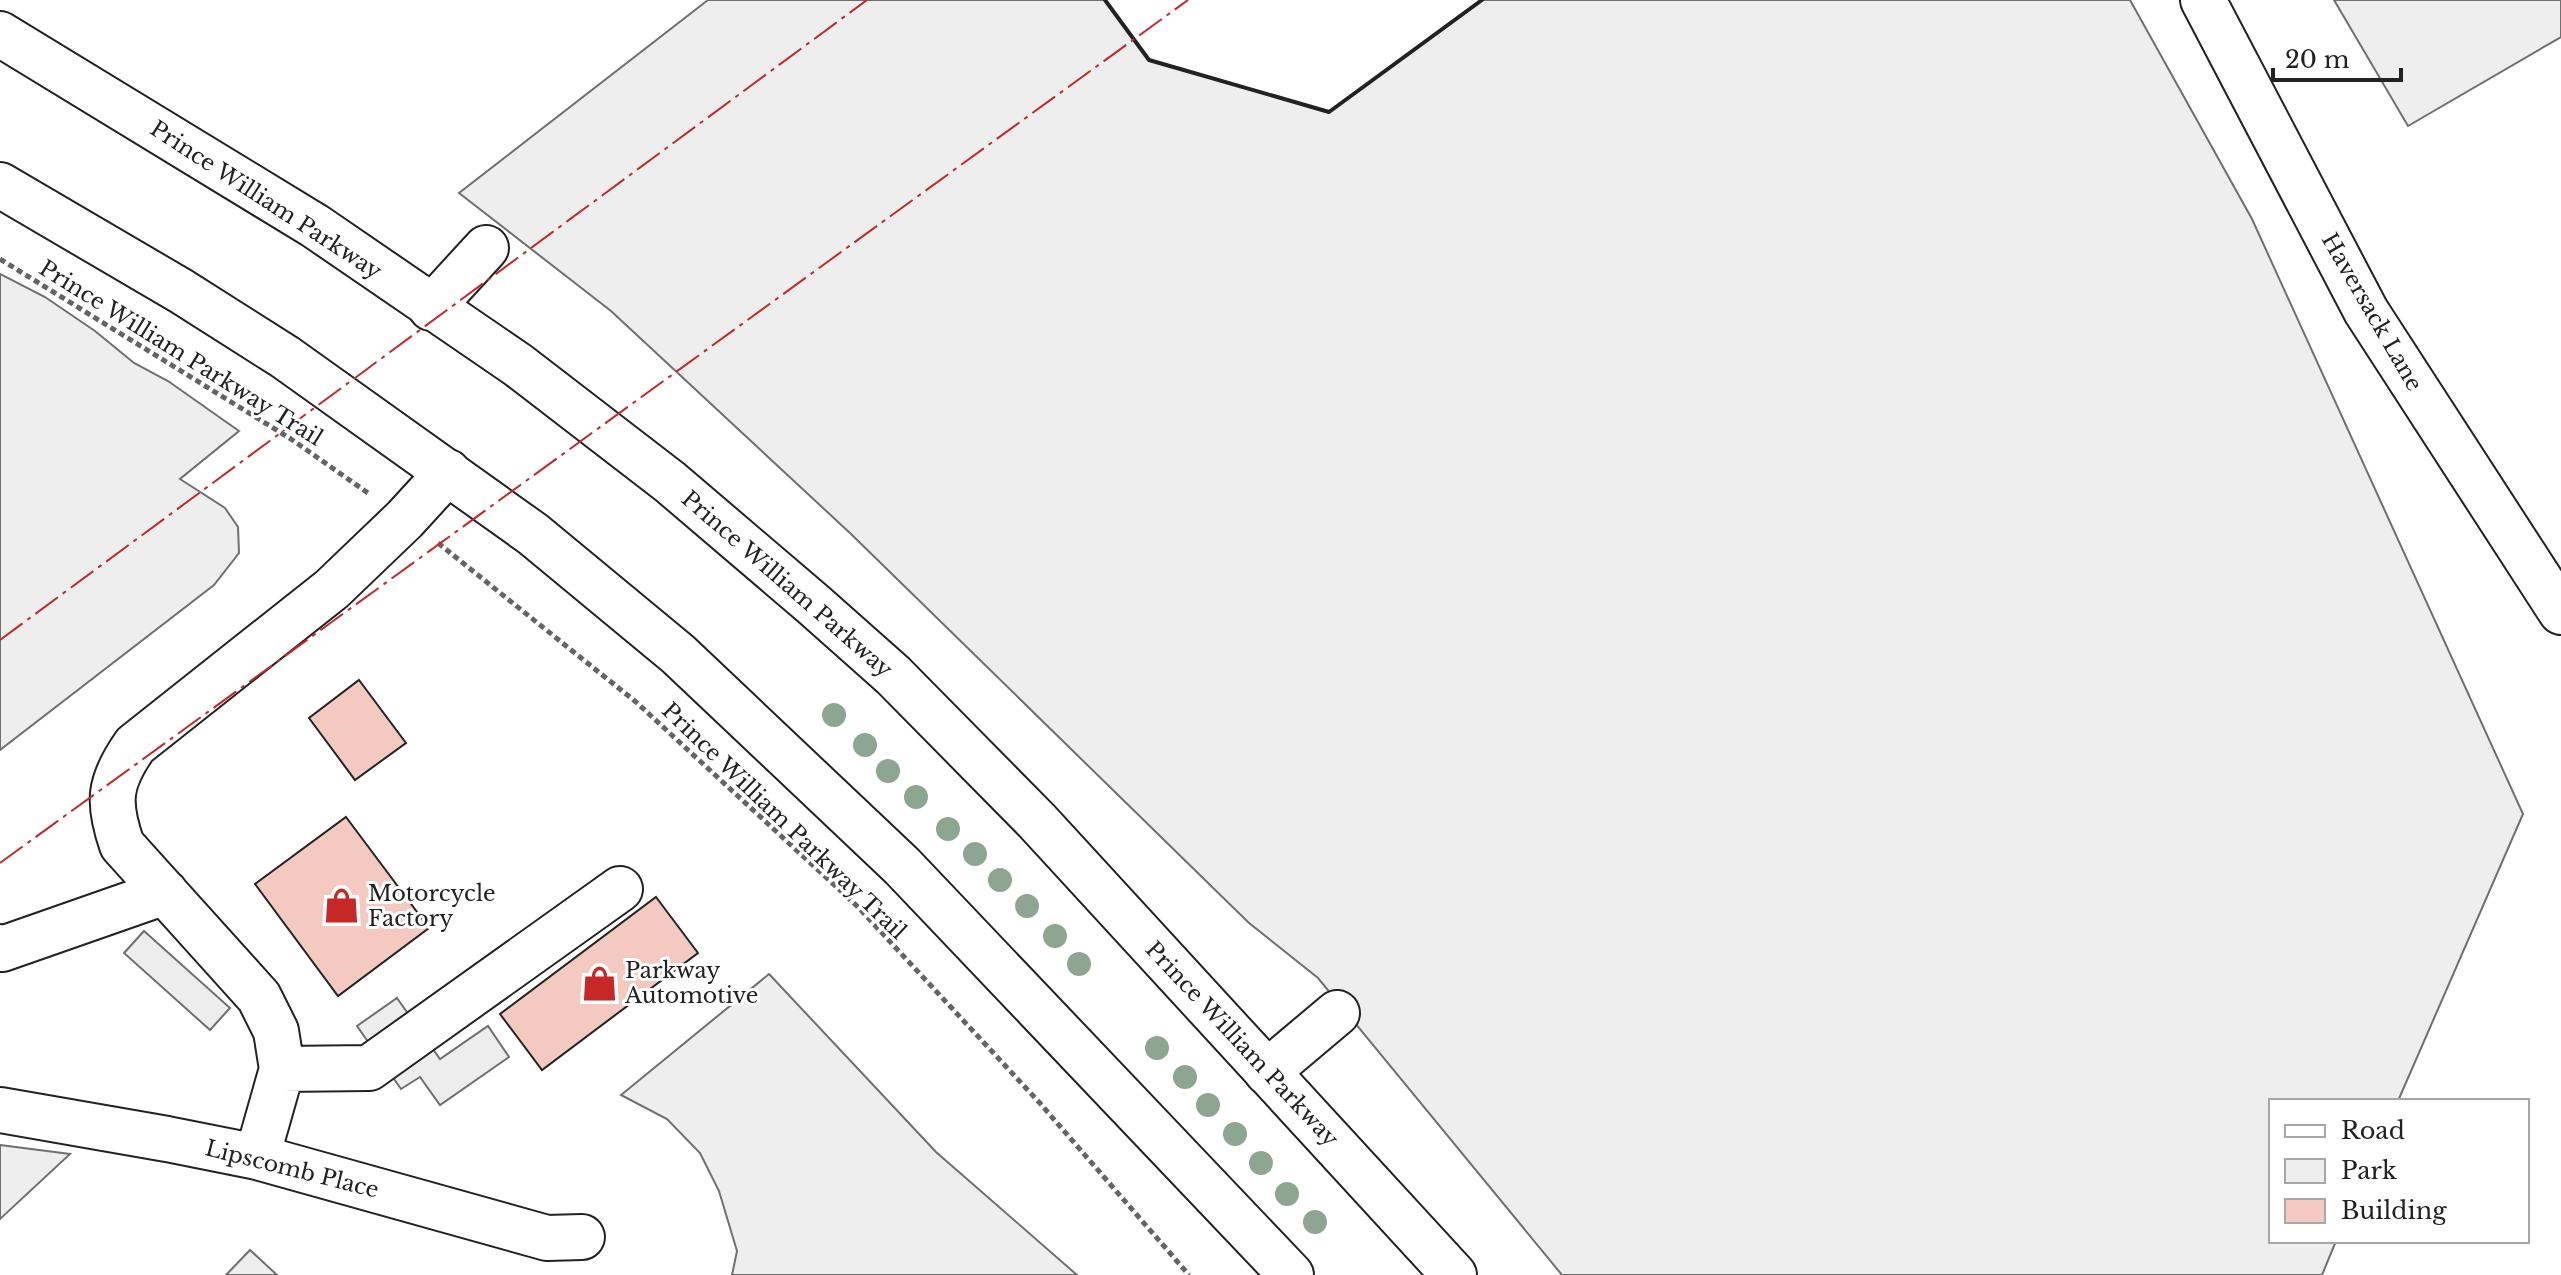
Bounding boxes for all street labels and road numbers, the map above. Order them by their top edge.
street label: Prince William Parkway [145,115,387,285]
street label: Haversack Lane [2316,228,2428,396]
street label: Prince William Parkway Trail [34,254,328,452]
street label: Prince William Parkway [676,485,898,683]
street label: Prince William Parkway Trail [656,697,912,945]
street label: Prince William Parkway [1140,936,1344,1152]
street label: Lipscomb Place [202,1134,382,1204]

